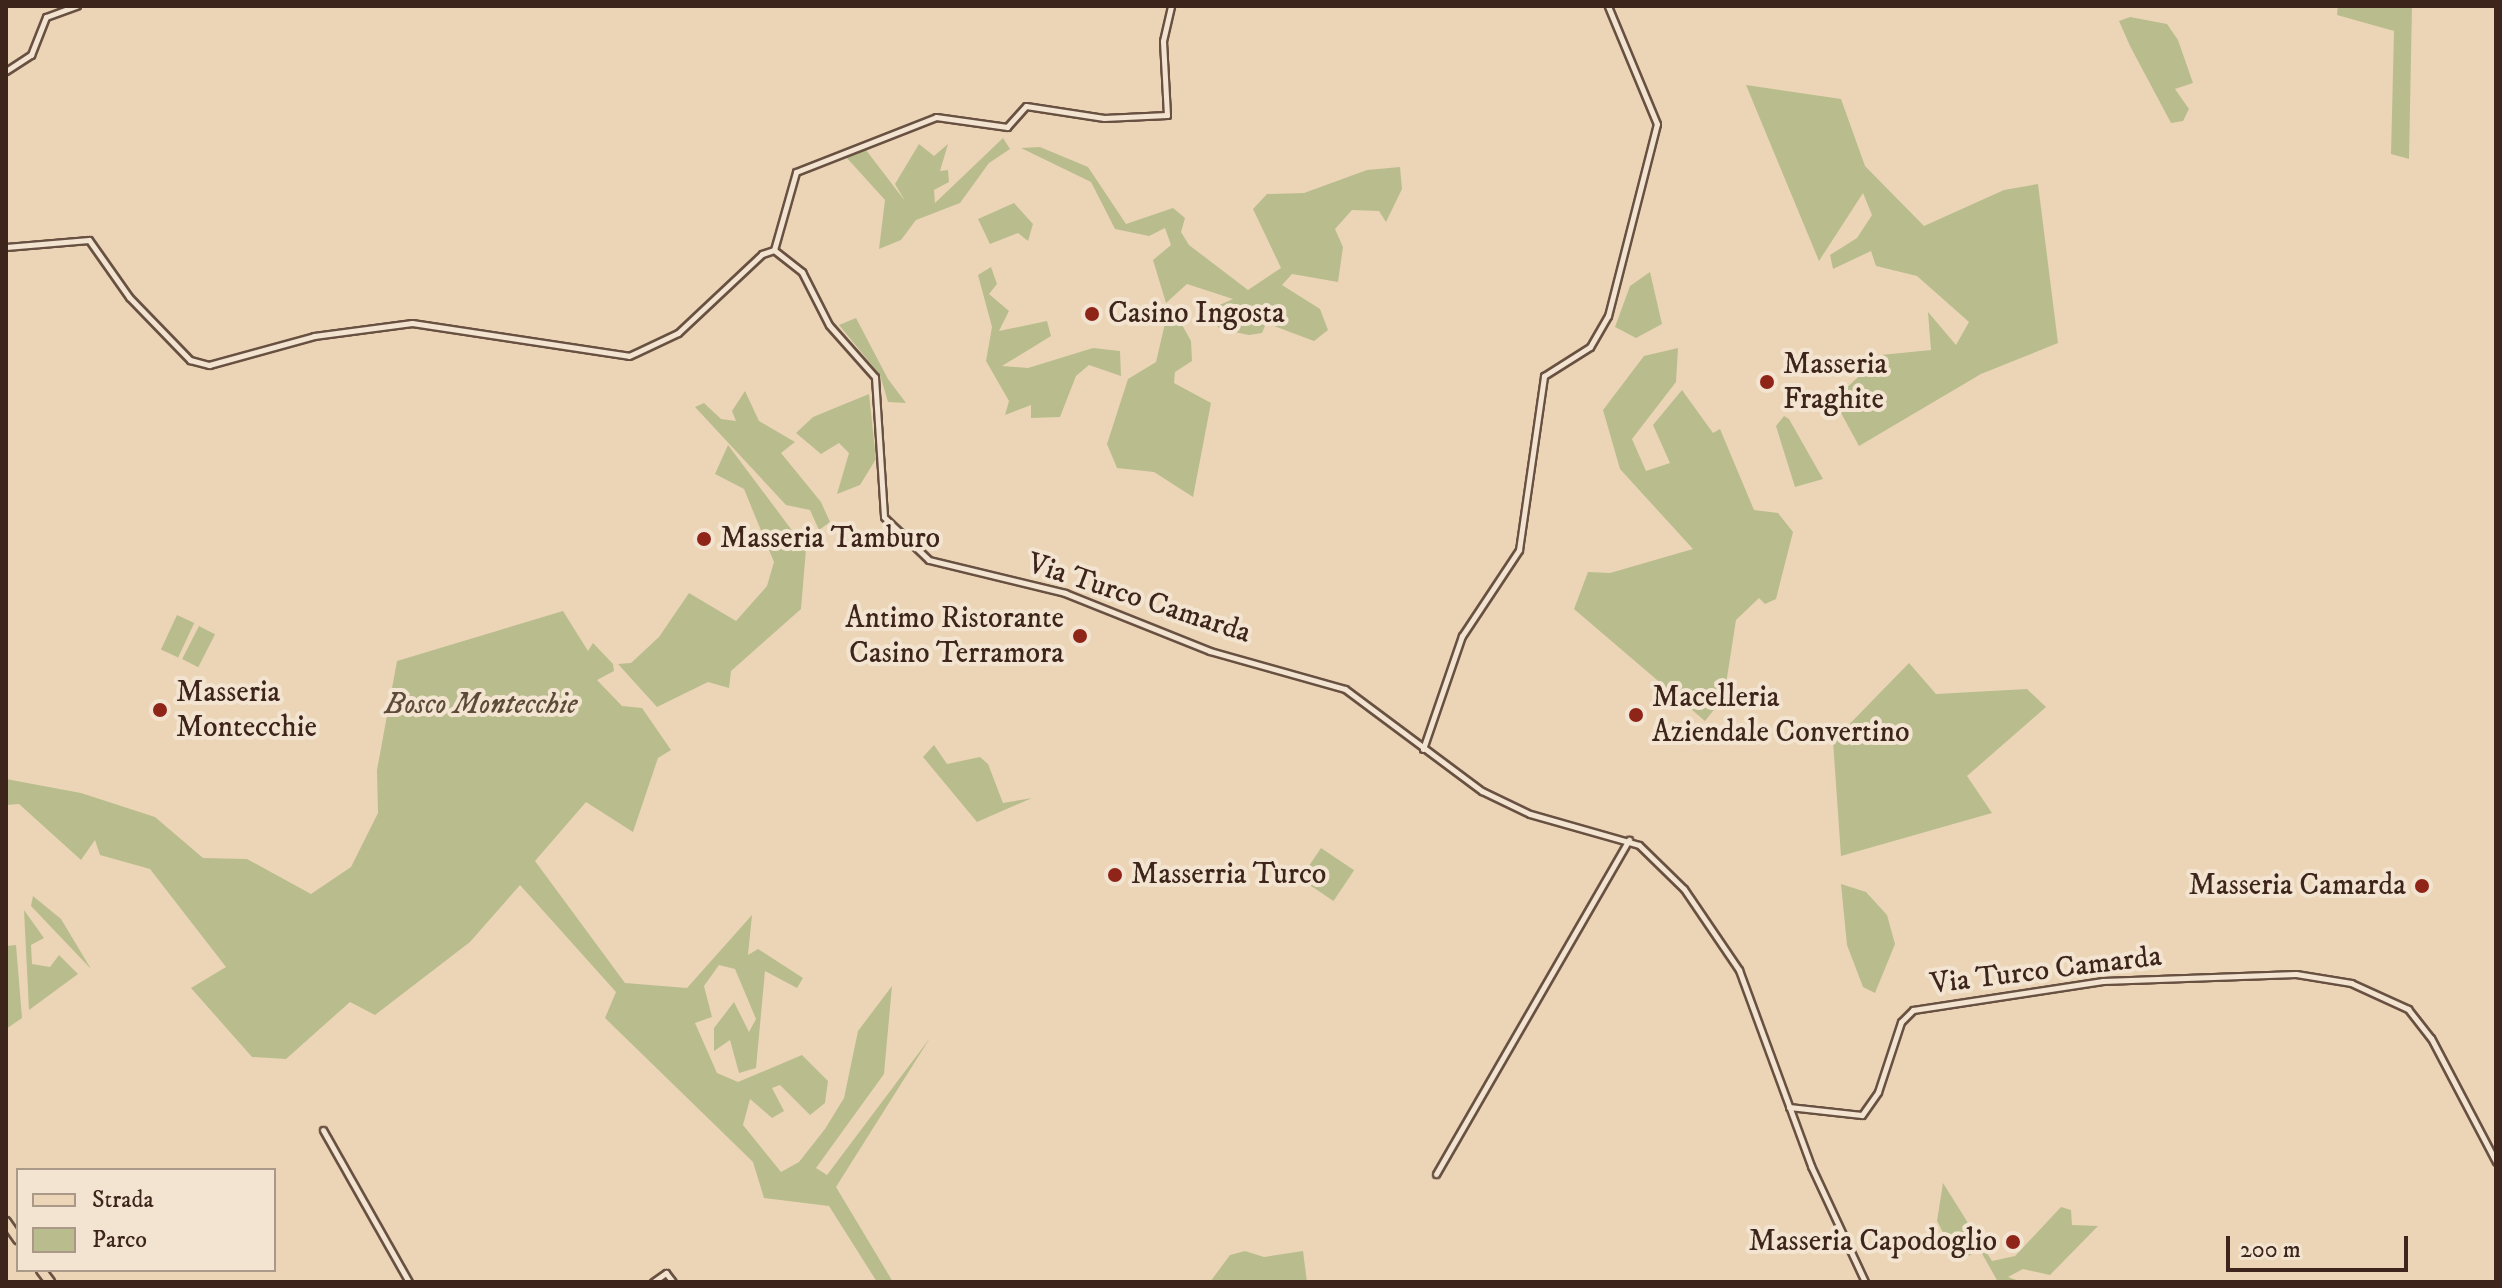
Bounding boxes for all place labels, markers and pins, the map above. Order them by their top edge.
place label: Casino Ingosta [1108,296,1285,332]
marker: Casino Ingosta [1083,305,1101,323]
place label: Masseria Fraghite [1783,347,1887,418]
marker: Masseria Fraghite [1758,373,1776,391]
place label: Masseria Tamburo [720,521,940,557]
marker: Masseria Tamburo [695,530,713,548]
place label: Antimo Ristorante Casino Terramora [845,601,1064,672]
marker: Antimo Ristorante Casino Terramora [1071,627,1089,645]
place label: Masseria Montecchie [176,675,317,746]
place label: Macelleria Aziendale Convertino [1652,680,1910,750]
marker: Masseria Montecchie [151,701,169,719]
marker: Macelleria Aziendale Convertino [1627,706,1645,724]
place label: Masserria Turco [1131,857,1326,893]
marker: Masserria Turco [1106,866,1124,884]
place label: Masseria Camarda [2189,868,2406,904]
marker: Masseria Camarda [2413,877,2431,895]
place label: Masseria Capodoglio [1748,1224,1997,1260]
marker: Masseria Capodoglio [2004,1233,2022,1251]

